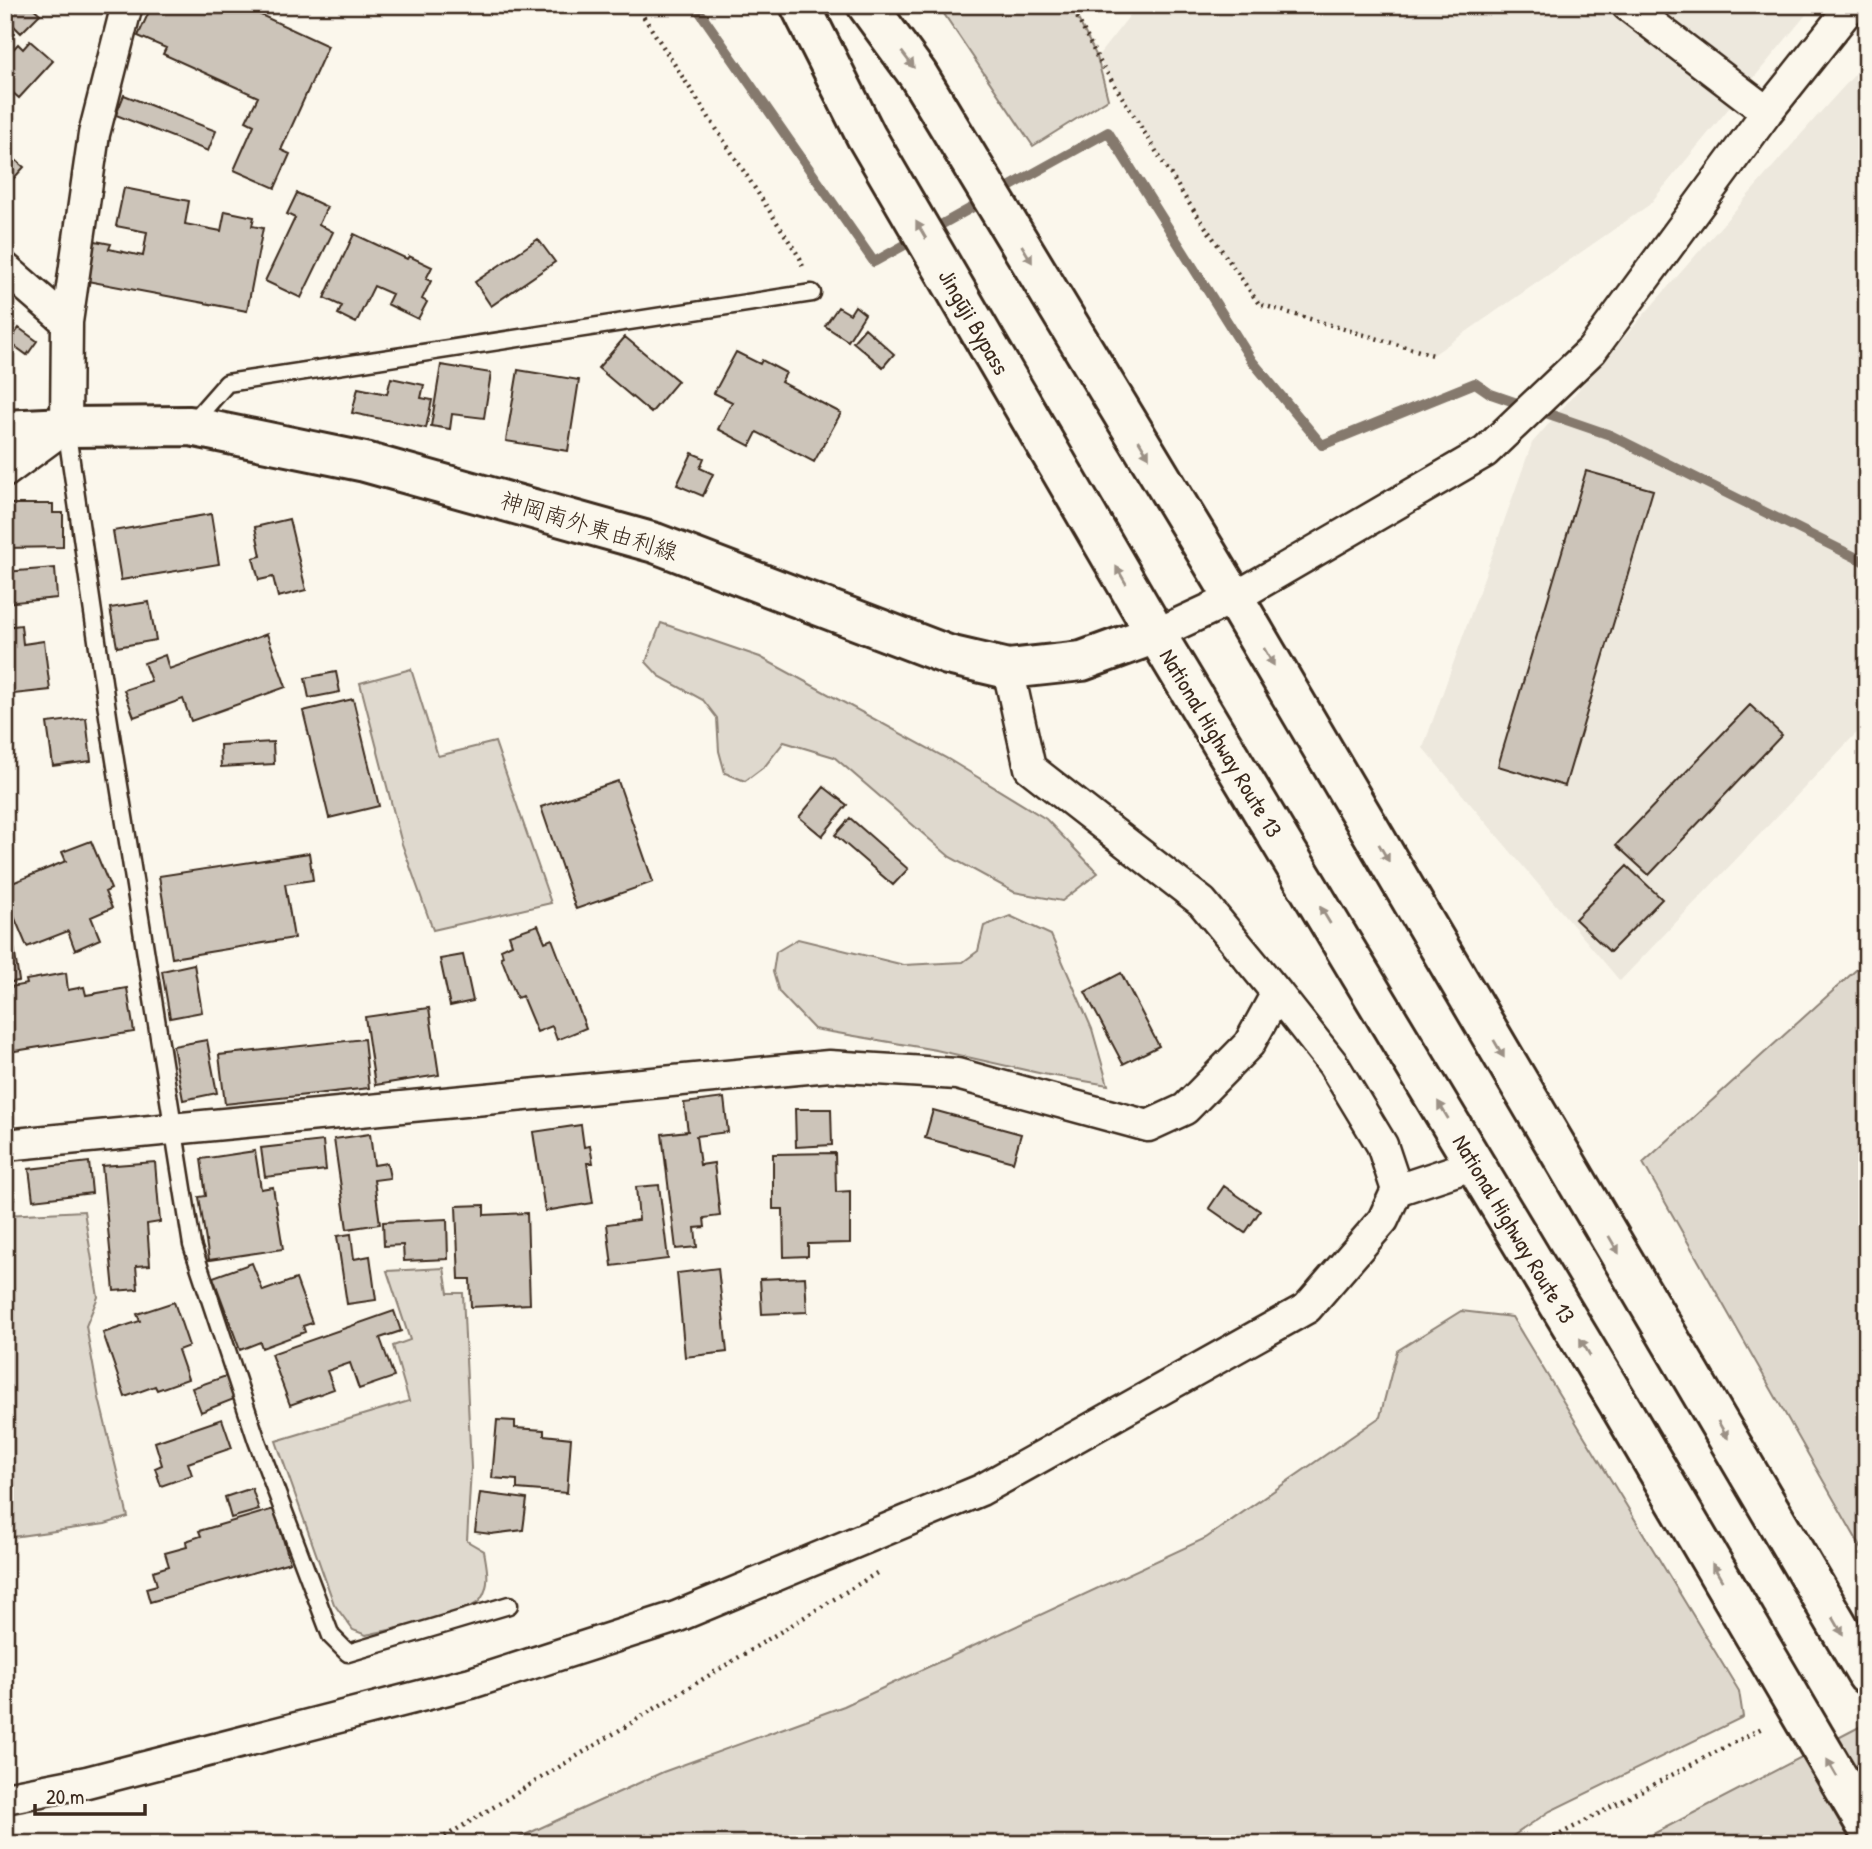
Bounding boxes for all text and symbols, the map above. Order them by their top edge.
one-way arrow [900,51,914,69]
one-way arrow [915,221,927,240]
one-way arrow [1020,244,1033,263]
street label: Jingūji Bypass [932,263,1017,380]
one-way arrow [1138,439,1151,458]
street label: 神岡南外東由利線 [497,484,682,567]
one-way arrow [1115,566,1128,585]
street label: National Highway Route 13 [1153,643,1290,843]
one-way arrow [1262,647,1275,666]
one-way arrow [1378,843,1390,862]
one-way arrow [1319,906,1332,925]
one-way arrow [1493,1039,1505,1059]
one-way arrow [1436,1101,1449,1120]
street label: National Highway Route 13 [1446,1129,1583,1329]
one-way arrow [1608,1236,1620,1255]
one-way arrow [1579,1338,1591,1357]
one-way arrow [1717,1421,1729,1440]
one-way arrow [1711,1562,1723,1581]
one-way arrow [1832,1617,1844,1636]
one-way arrow [1826,1758,1838,1777]
scale bar [35,1772,145,1816]
text: 20 m [46,1782,84,1811]

